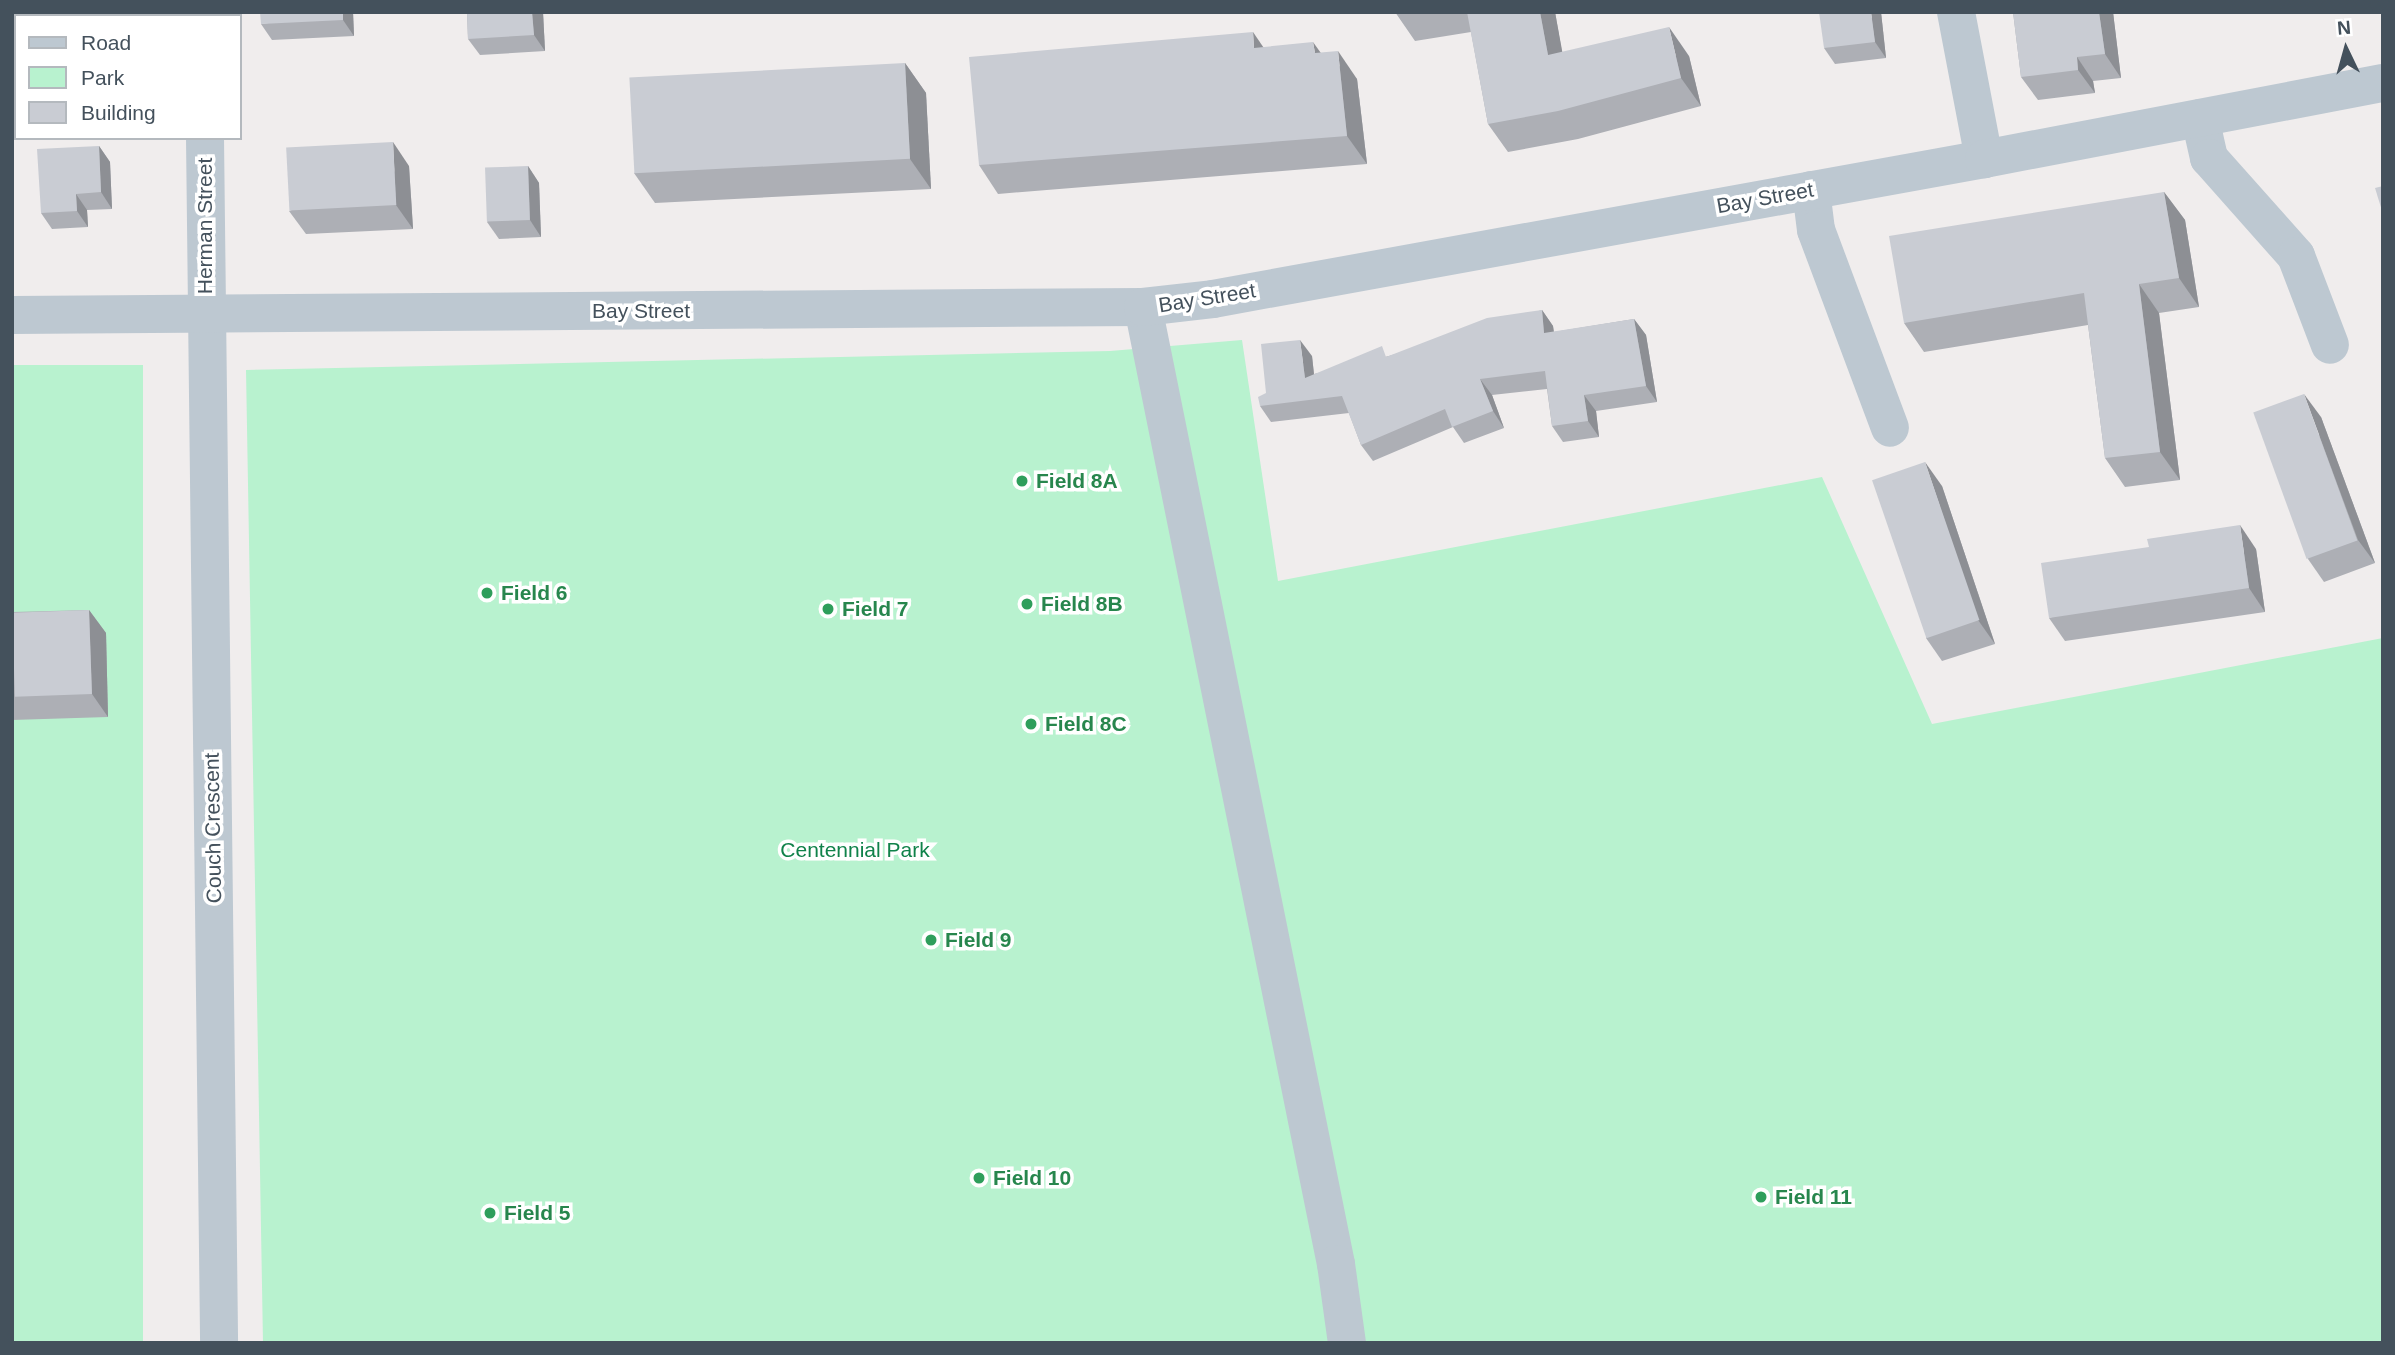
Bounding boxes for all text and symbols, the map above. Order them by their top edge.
legend [14,14,242,140]
north arrow [2311,14,2381,84]
text: N [2336,17,2352,39]
text: Road [81,31,131,54]
text: Park [81,66,124,89]
text: Building [81,101,156,124]
street label: Herman Street [192,158,218,294]
street label: Bay Street [1715,177,1815,219]
street label: Bay Street [1157,278,1257,318]
street label: Bay Street [592,298,690,324]
place label: Field 8A [1036,468,1118,494]
marker: Field 8A [1014,473,1030,489]
place label: Field 6 [501,580,568,606]
marker: Field 6 [479,585,495,601]
place label: Field 8B [1041,591,1123,617]
place label: Field 7 [842,596,909,622]
marker: Field 8B [1019,596,1035,612]
marker: Field 7 [820,601,836,617]
place label: Field 8C [1045,711,1127,737]
marker: Field 8C [1023,716,1039,732]
street label: Couch Crescent [199,753,227,903]
park label: Centennial Park [780,837,930,863]
place label: Field 9 [945,927,1012,953]
marker: Field 9 [923,932,939,948]
place label: Field 10 [993,1165,1071,1191]
marker: Field 10 [971,1170,987,1186]
place label: Field 11 [1775,1184,1852,1210]
marker: Field 11 [1753,1189,1769,1205]
place label: Field 5 [504,1200,571,1226]
marker: Field 5 [482,1205,498,1221]

